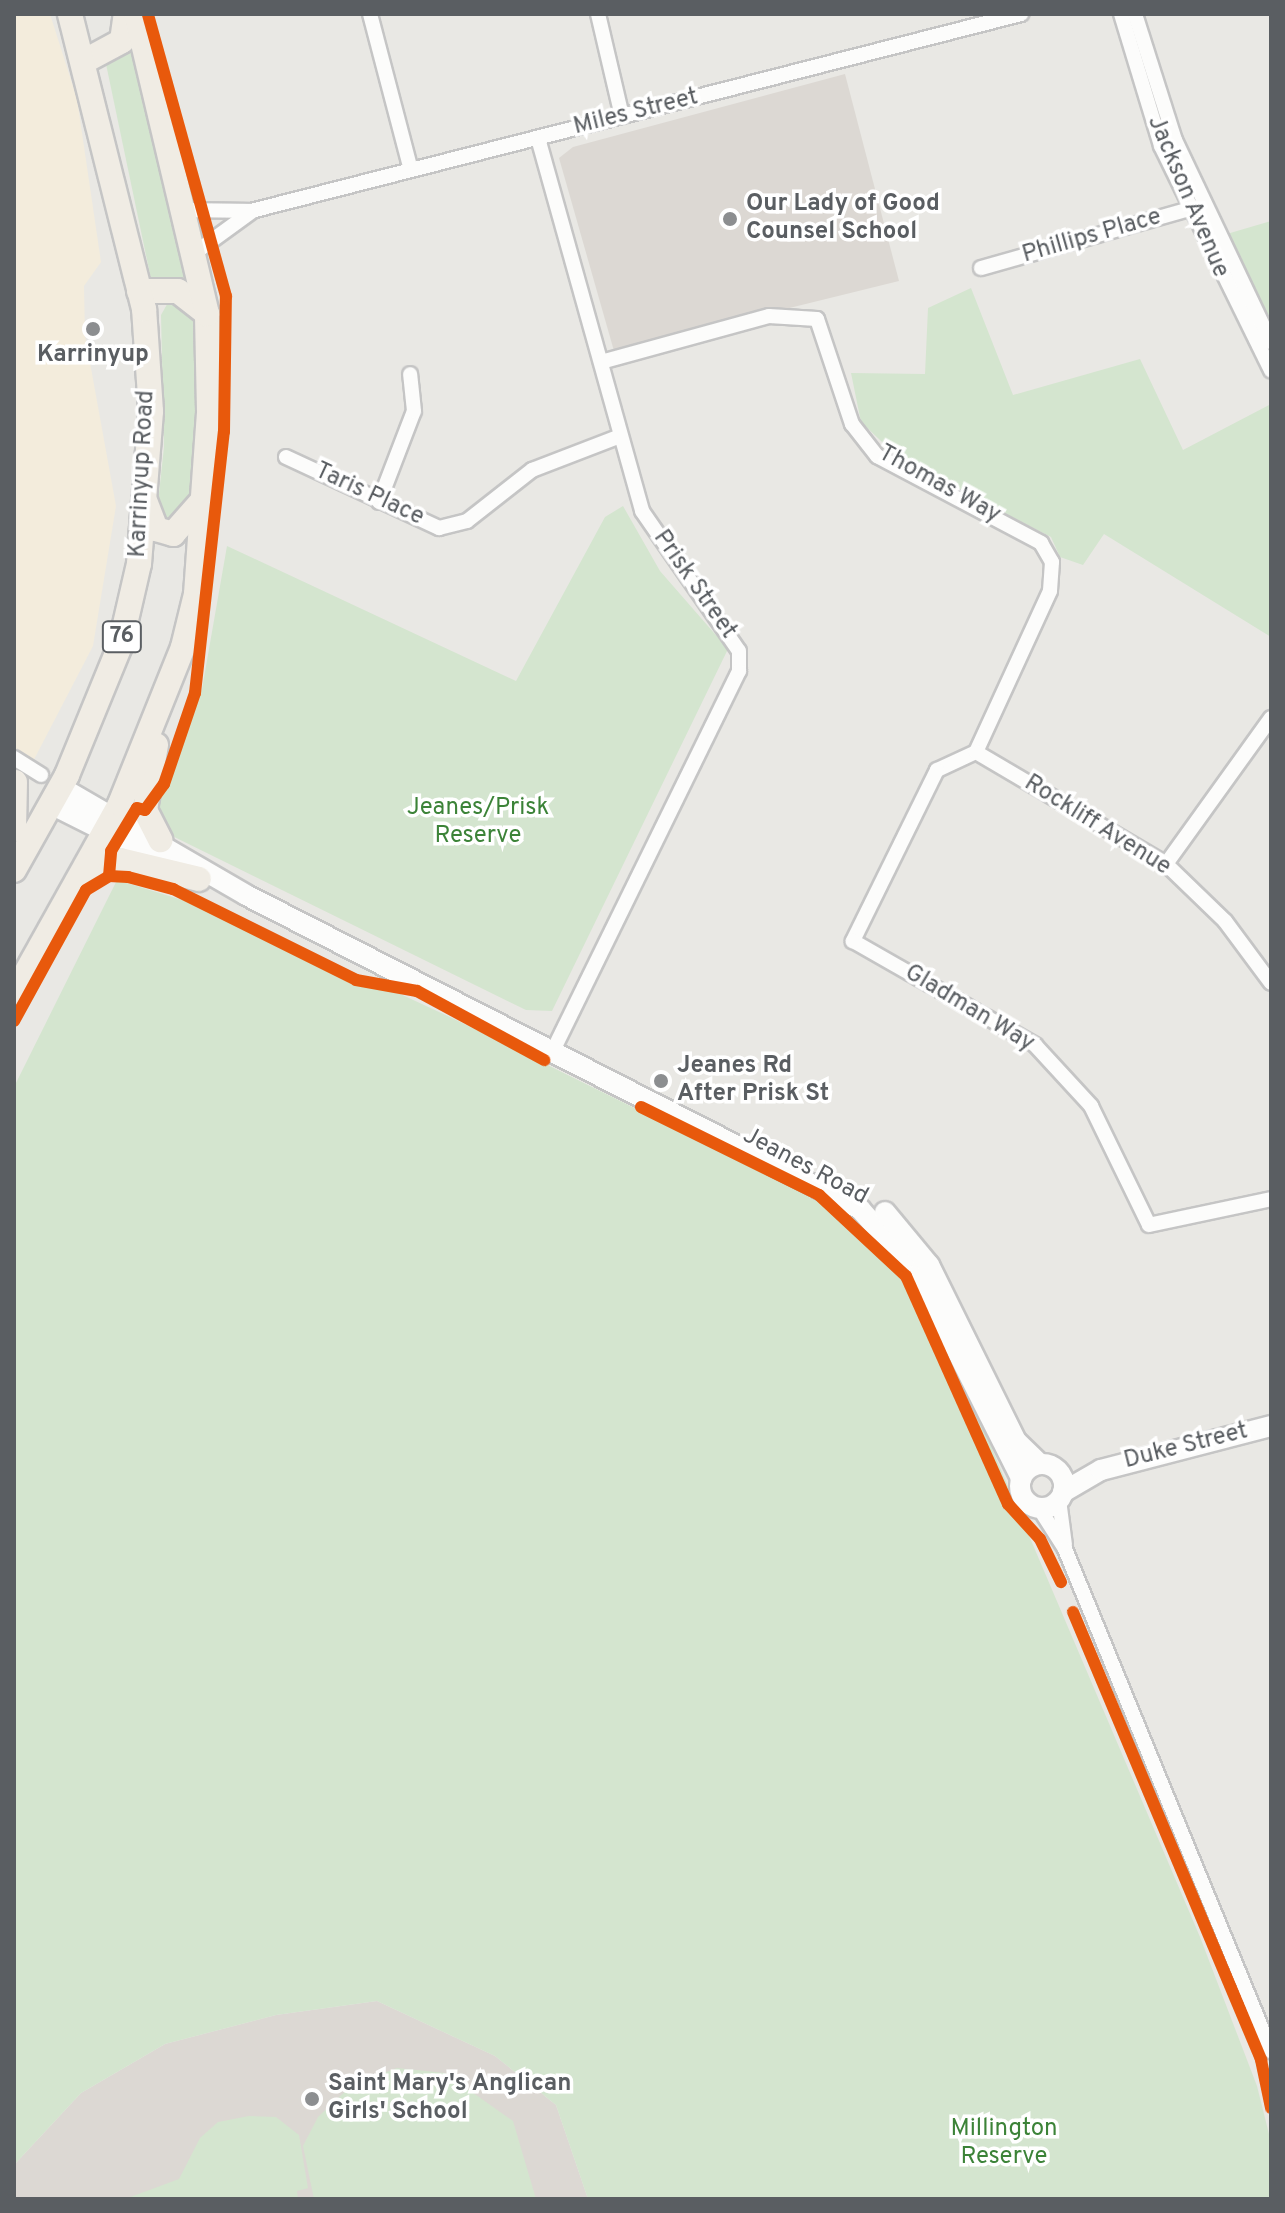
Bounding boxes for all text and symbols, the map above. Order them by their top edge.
street label: Miles Street [571,84,701,142]
street label: Jackson Avenue [1140,111,1234,283]
place label: Our Lady of Good Counsel School [746,191,940,247]
street label: Phillips Place [1019,203,1165,271]
marker: Our Lady of Good Counsel School [721,210,739,228]
marker: Karrinyup [84,320,102,338]
place label: Karrinyup [37,342,149,370]
street label: Karrinyup Road [124,390,162,558]
street label: Thomas Way [873,439,1005,531]
street label: Taris Place [310,457,428,533]
street label: Prisk Street [646,525,742,645]
road number: 76 [100,619,144,655]
street label: Rockliff Avenue [1018,769,1176,883]
park label: Jeanes/Prisk Reserve [407,795,549,851]
street label: Gladman Way [899,959,1039,1059]
place label: Jeanes Rd After Prisk St [677,1053,829,1109]
marker: Jeanes Rd After Prisk St [652,1072,670,1090]
street label: Jeanes Road [737,1122,873,1212]
street label: Duke Street [1121,1418,1251,1476]
place label: Saint Mary's Anglican Girls' School [328,2071,572,2127]
marker: Saint Mary's Anglican Girls' School [303,2090,321,2108]
park label: Millington Reserve [950,2116,1058,2172]

